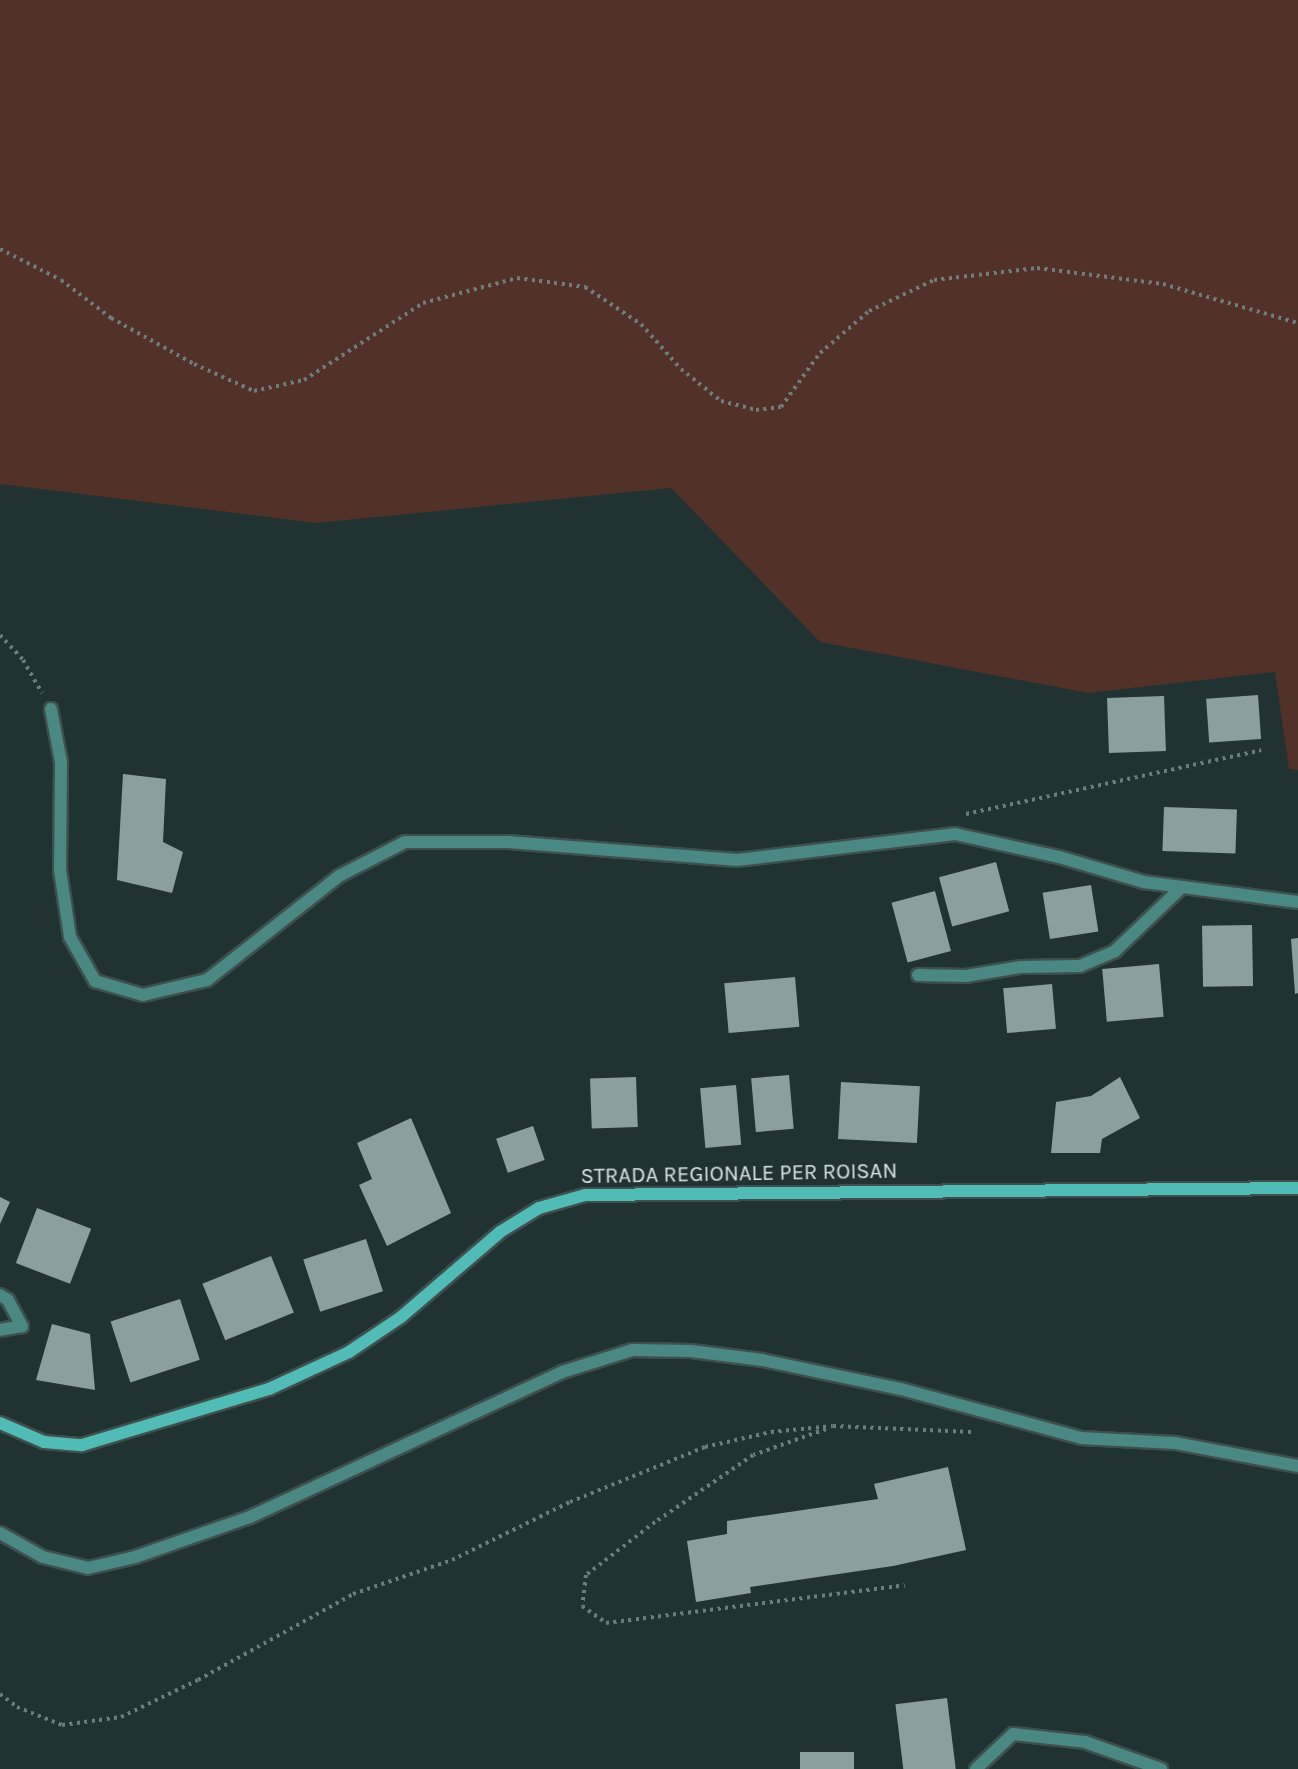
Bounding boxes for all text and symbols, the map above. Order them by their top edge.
street label: STRADA REGIONALE PER ROISAN [580,1158,898,1190]

